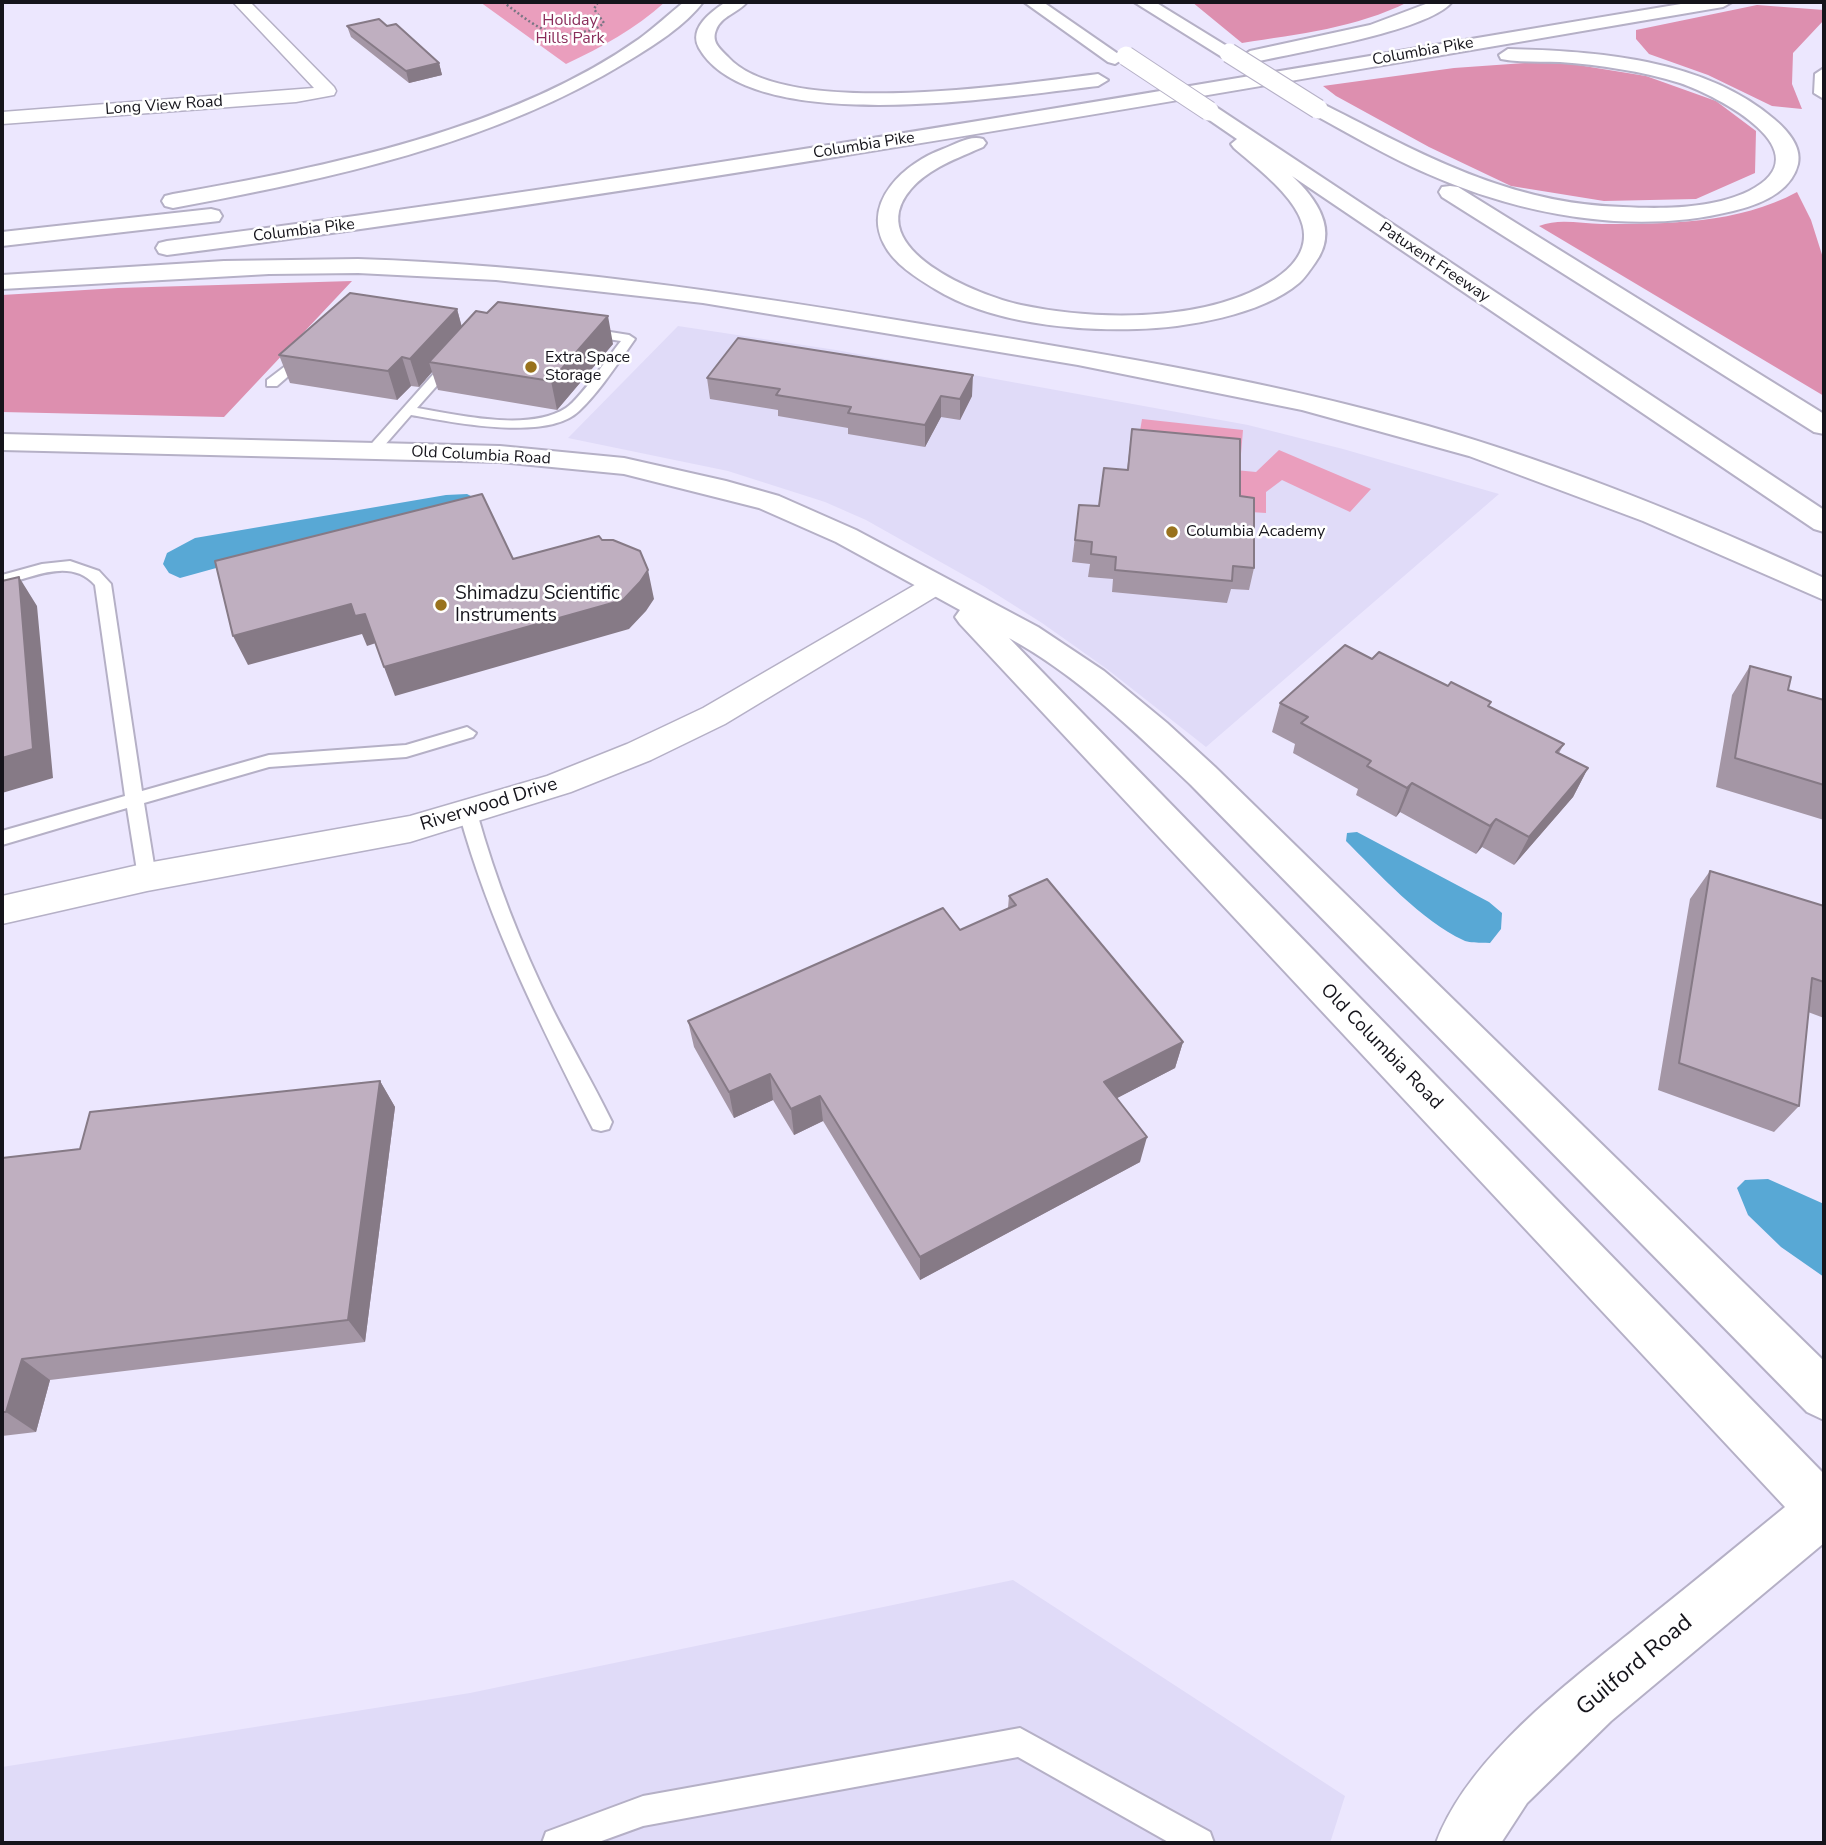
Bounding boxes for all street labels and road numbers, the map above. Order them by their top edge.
street label: Columbia Pike [1371,34,1475,70]
street label: Long View Road [104,92,224,120]
street label: Columbia Pike [812,129,916,163]
street label: Columbia Pike [252,215,356,247]
street label: Patuxent Freeway [1375,219,1493,307]
street label: Old Columbia Road [411,443,551,469]
street label: Riverwood Drive [418,773,560,837]
street label: Old Columbia Road [1315,979,1447,1115]
street label: Guilford Road [1572,1610,1698,1722]

